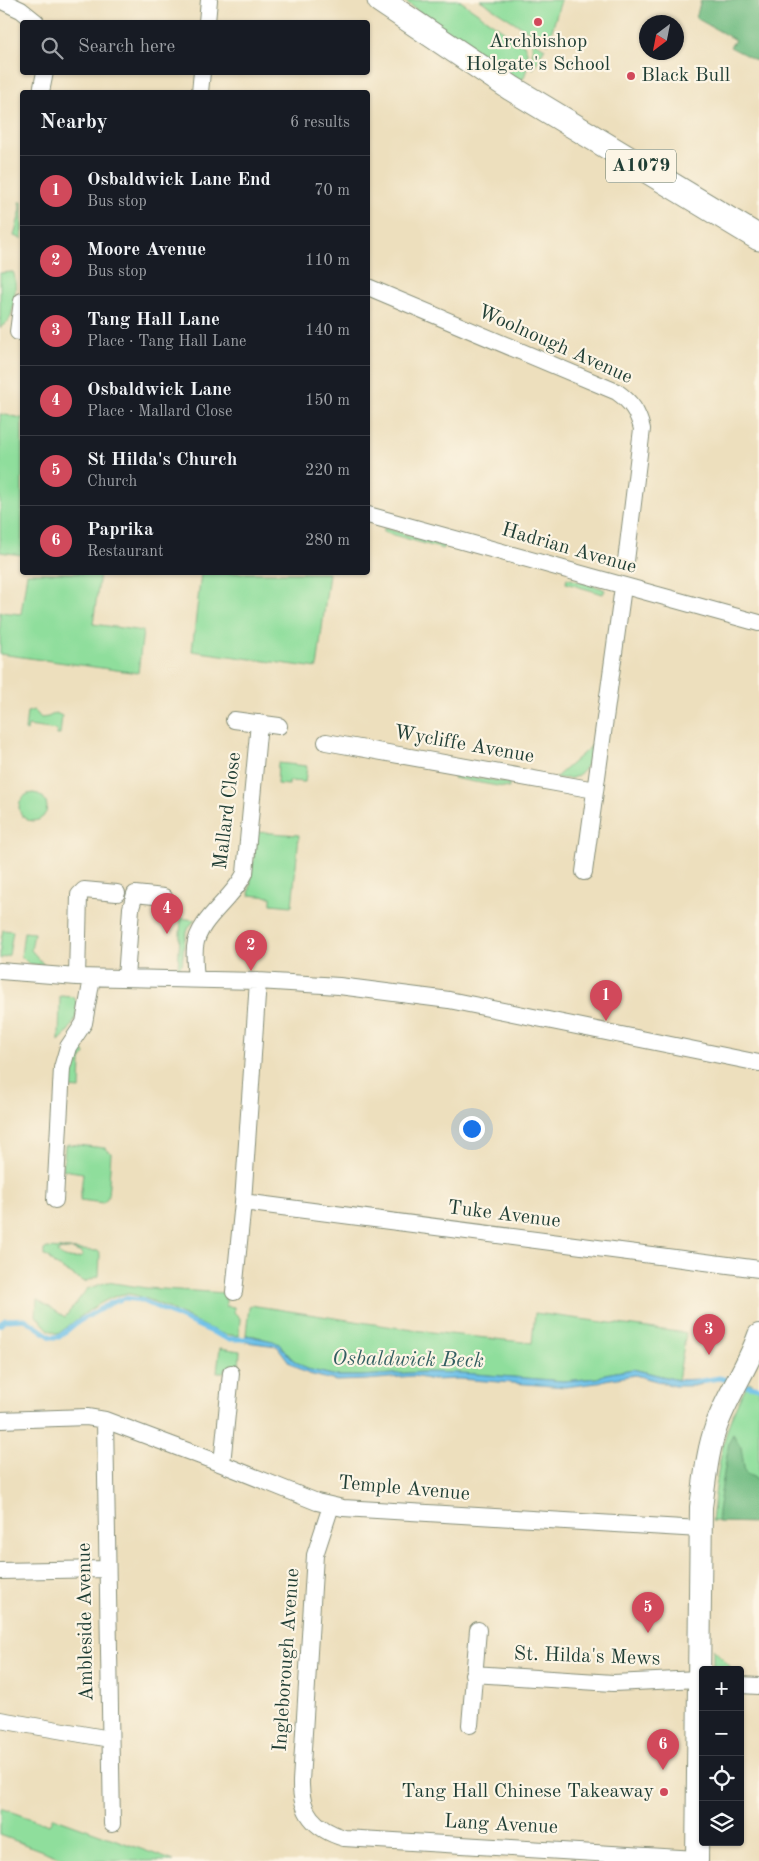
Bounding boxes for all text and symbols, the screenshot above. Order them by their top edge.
north arrow [639,15,684,60]
marker: Archbishop Holgate's School [532,16,544,28]
search box [20,20,370,75]
place label: Archbishop Holgate's School [466,32,610,75]
icon: search [38,34,66,62]
text: Search here [78,38,175,57]
place label: Black Bull [641,66,730,86]
marker: Black Bull [625,70,637,82]
text: Nearby [40,112,108,133]
text: 6 results [290,115,350,131]
road number: A1079 [606,150,676,182]
text: Osbaldwick Lane End [87,171,271,190]
text: 1 [51,183,61,199]
text: 70 m [314,183,350,199]
text: Bus stop [87,194,147,210]
text: Moore Avenue [87,241,206,260]
text: 2 [51,253,61,269]
text: 110 m [305,253,350,269]
text: Bus stop [87,264,147,280]
street label: Woolnough Avenue [475,302,635,388]
text: Tang Hall Lane [87,311,220,330]
text: 3 [51,323,61,339]
text: 140 m [305,323,350,339]
text: Place · Tang Hall Lane [87,334,246,350]
text: Osbaldwick Lane [87,381,232,400]
text: 4 [51,393,61,409]
text: 150 m [305,393,350,409]
text: Place · Mallard Close [87,404,232,420]
text: St Hilda's Church [87,451,237,470]
text: 5 [51,463,61,479]
text: 220 m [305,463,350,479]
text: Church [87,474,137,490]
street label: Hadrian Avenue [499,520,639,578]
text: Paprika [87,521,154,540]
text: 6 [51,533,61,549]
text: 280 m [305,533,350,549]
text: Restaurant [87,544,164,560]
street label: Wycliffe Avenue [392,723,536,767]
street label: Mallard Close [211,751,245,871]
pin: 4 [151,893,183,934]
pin: 2 [235,930,267,971]
pin: 1 [590,980,622,1021]
your location [459,1116,485,1142]
street label: Tuke Avenue [446,1198,562,1232]
pin: 3 [693,1314,725,1355]
water label: Osbaldwick Beck [332,1348,484,1372]
street label: Temple Avenue [337,1473,471,1505]
street label: Ambleside Avenue [75,1542,97,1702]
street label: Ingleborough Avenue [271,1568,303,1752]
pin: 5 [632,1592,664,1633]
street label: St. Hilda's Mews [513,1644,661,1670]
map controls [699,1666,744,1846]
button: + [699,1666,744,1711]
button: − [699,1711,744,1756]
pin: 6 [647,1729,679,1770]
button: locate [699,1756,744,1801]
place label: Tang Hall Chinese Takeaway [401,1782,654,1802]
marker: Tang Hall Chinese Takeaway [658,1786,670,1798]
button: layers [699,1801,744,1846]
street label: Lang Avenue [444,1812,558,1838]

